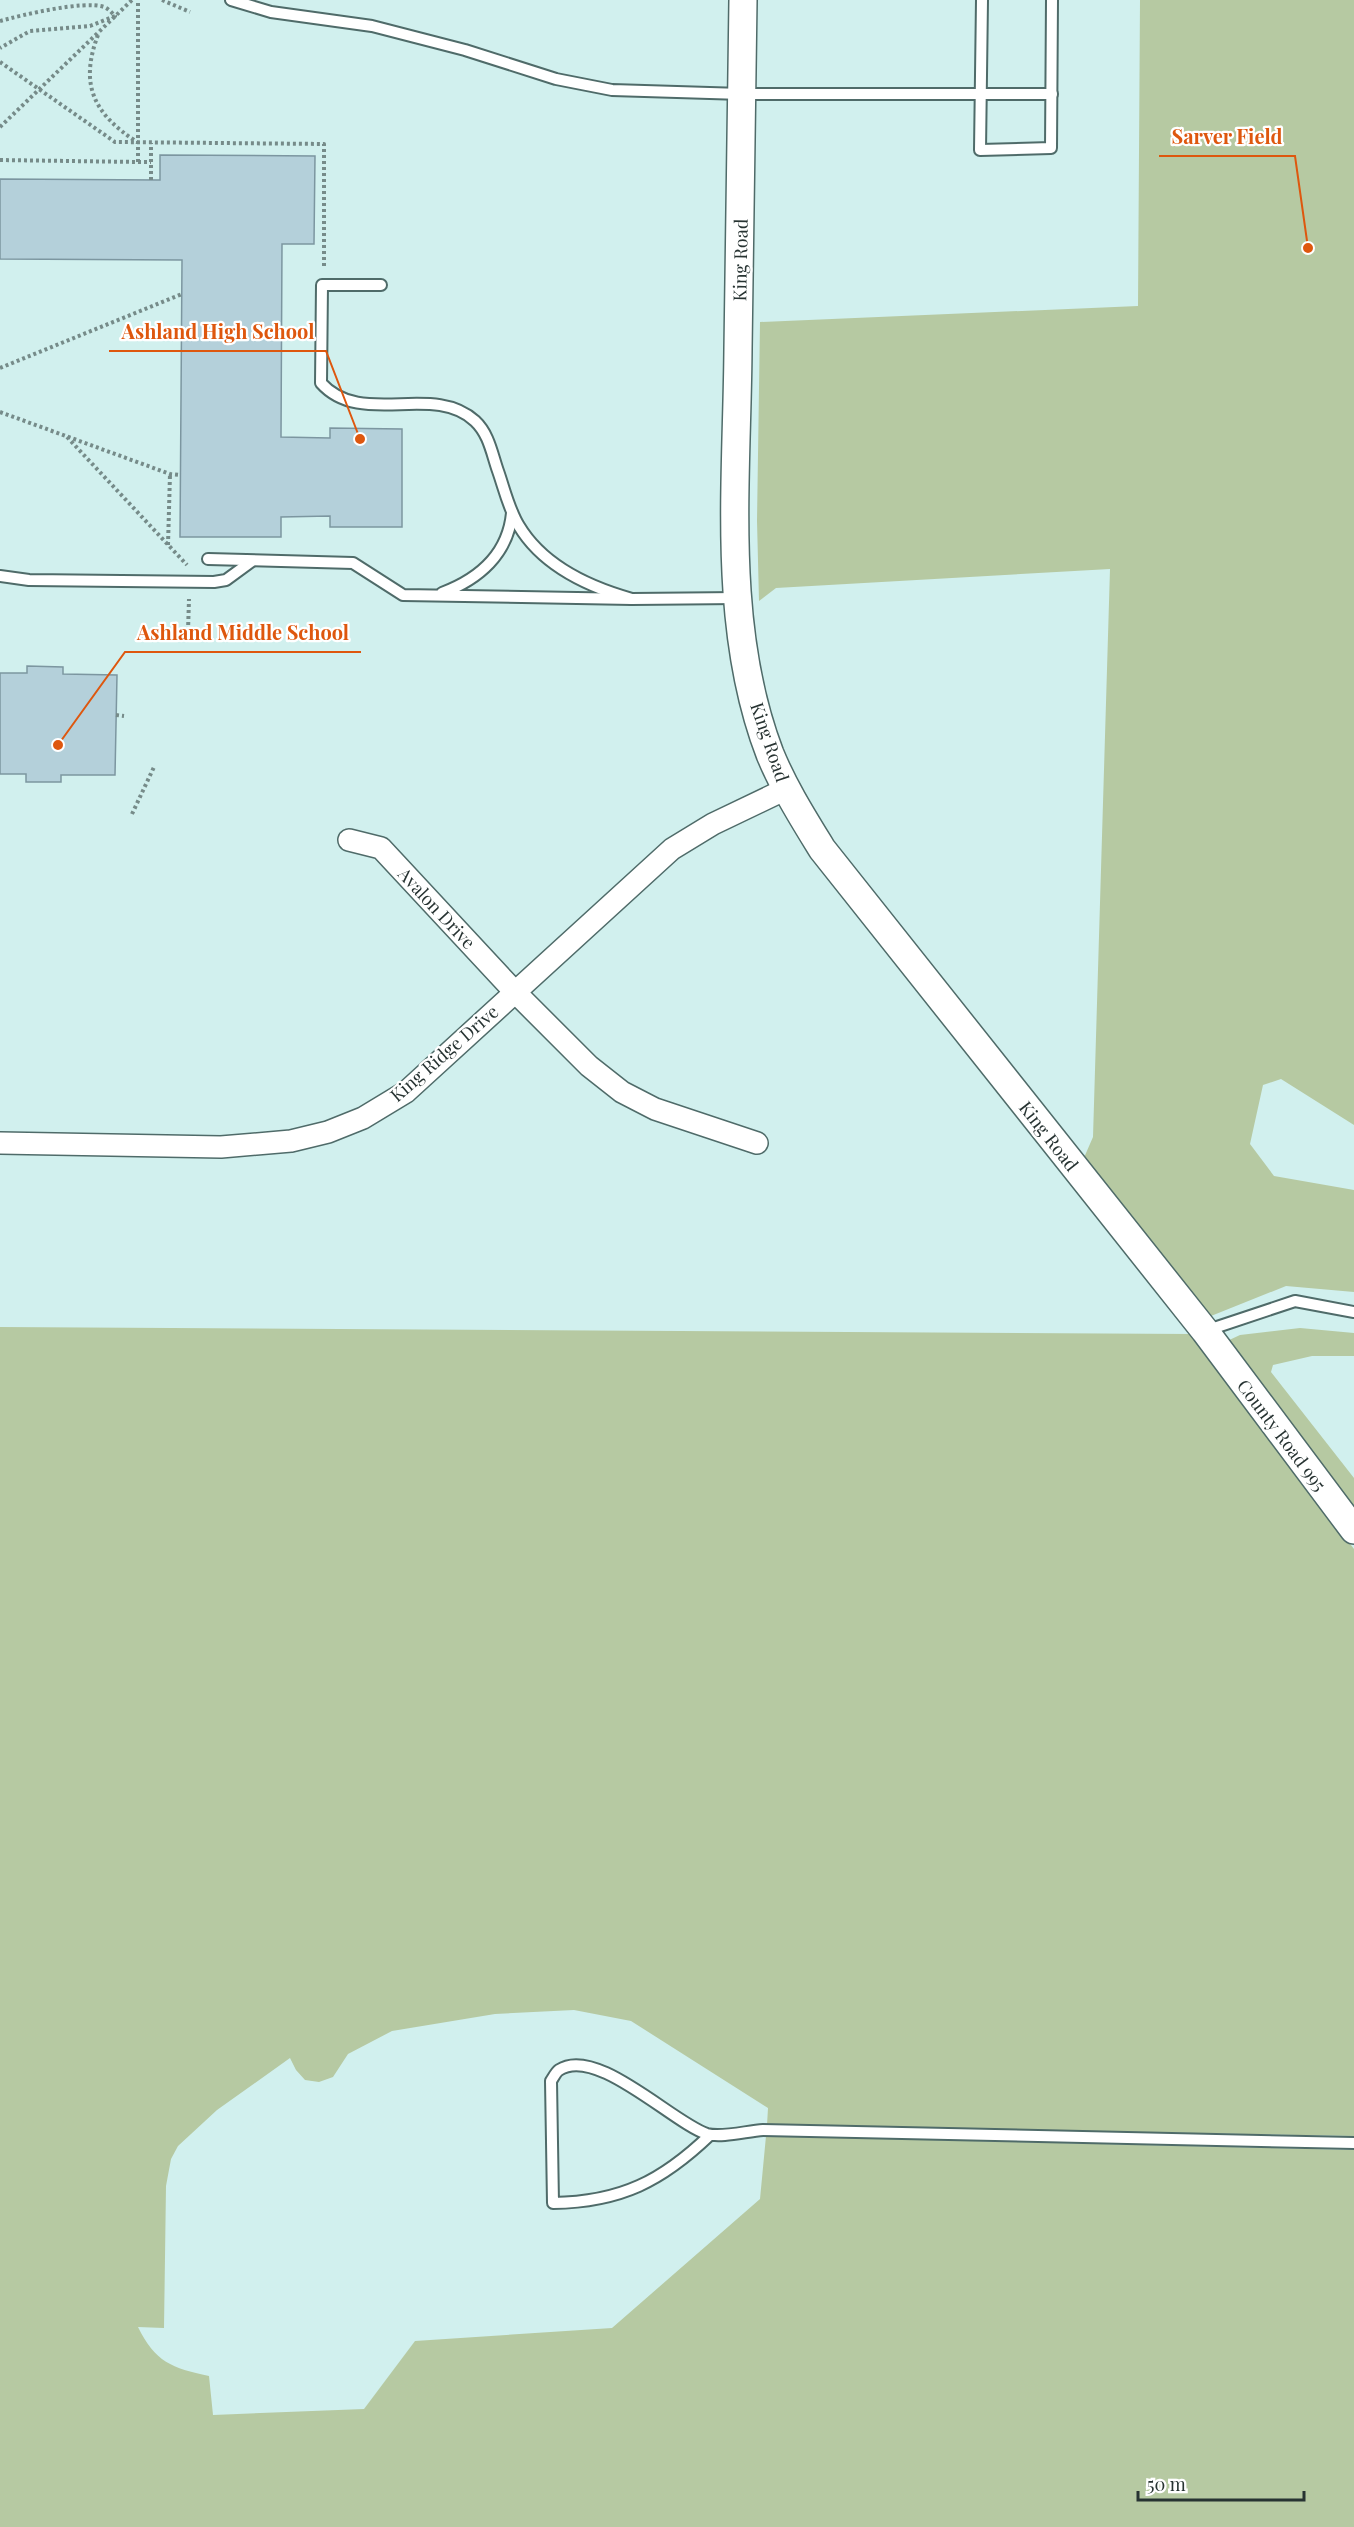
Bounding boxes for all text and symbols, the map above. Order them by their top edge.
callout: Sarver Field [1159,118,1295,156]
text: Sarver Field [1172,122,1283,149]
street label: King Road [727,218,753,301]
callout: Ashland High School [109,313,326,351]
text: Ashland High School [121,317,314,344]
callout: Ashland Middle School [125,614,361,652]
text: Ashland Middle School [136,618,349,645]
street label: King Road [745,699,795,785]
street label: Avalon Drive [392,861,481,954]
street label: King Ridge Drive [385,999,503,1107]
street label: King Road [1014,1096,1084,1176]
street label: County Road 995 [1232,1374,1332,1496]
scale bar [1138,2464,1304,2502]
text: 50 m [1147,2472,1186,2496]

